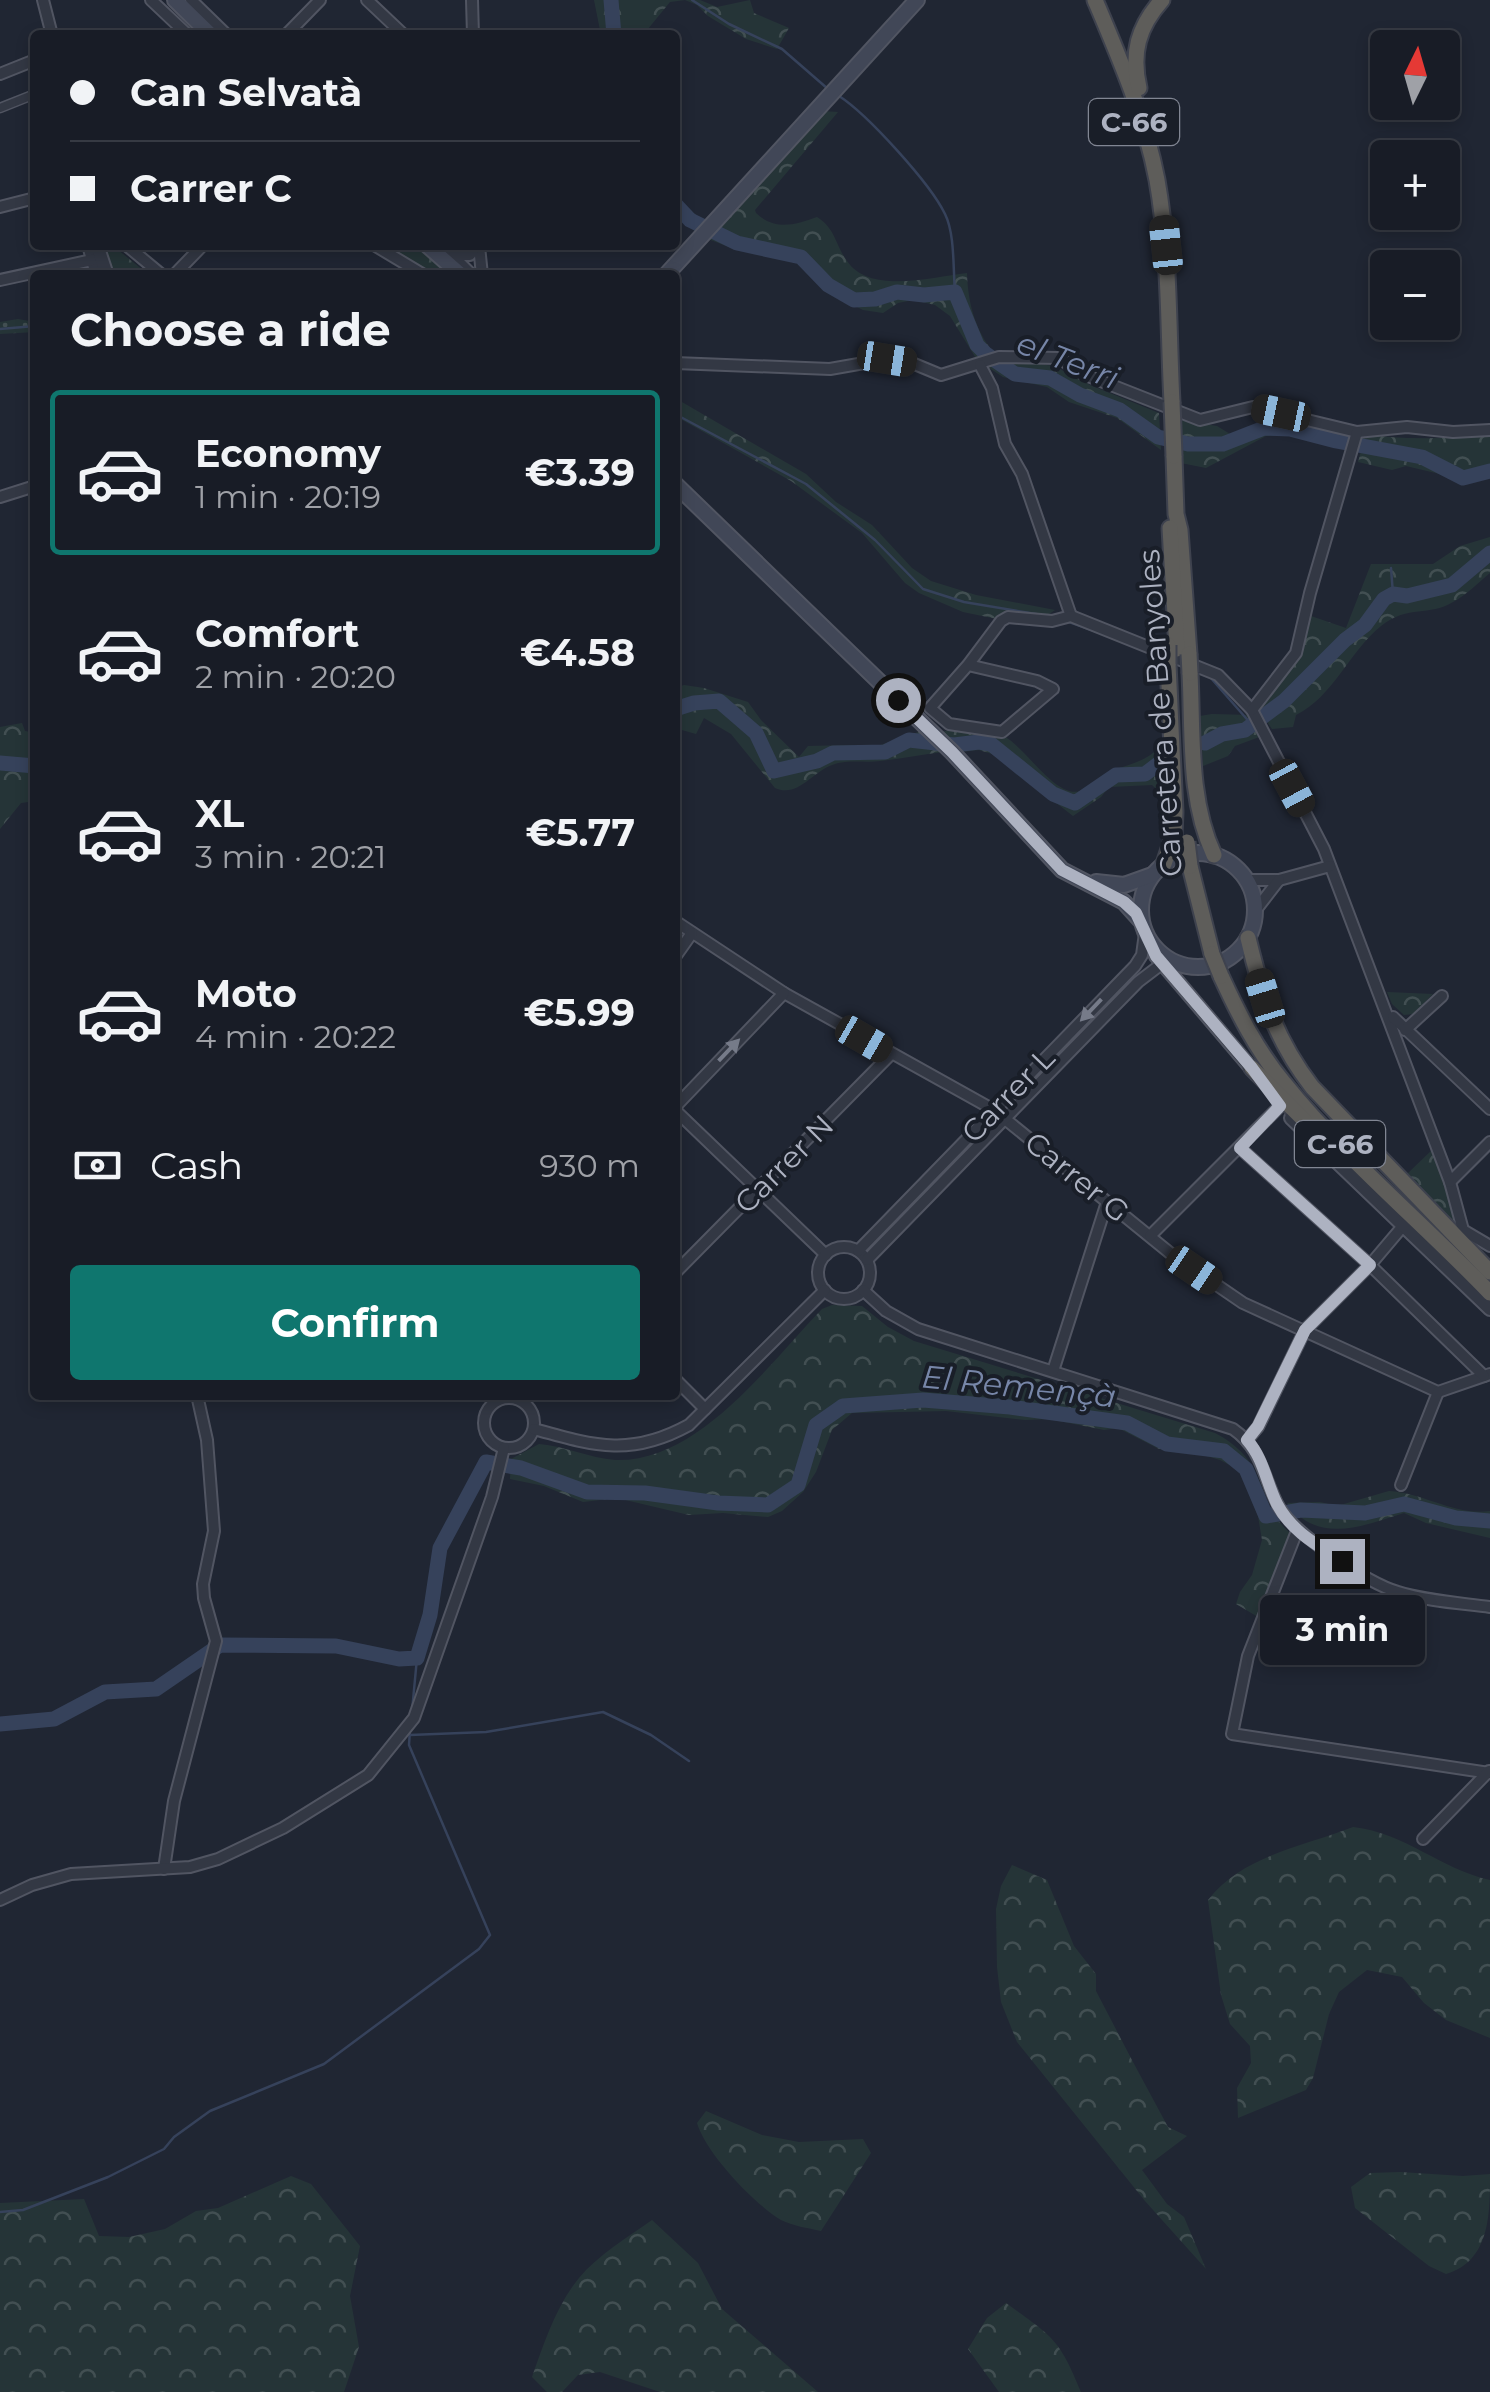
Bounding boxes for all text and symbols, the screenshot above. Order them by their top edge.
north arrow [1370,30,1460,120]
map controls [1370,30,1460,340]
text: Can Selvatà [130,69,362,116]
road number: C-66 [1089,99,1179,145]
button: + [1370,140,1460,230]
text: Carrer C [130,165,292,212]
car [1148,214,1184,276]
button: − [1370,250,1460,340]
text: Choose a ride [70,302,391,357]
water label: el Terri [1012,323,1125,397]
car [855,339,919,379]
car [1249,392,1313,434]
icon: car [75,428,165,518]
text: Economy [195,430,381,477]
text: €3.39 [525,449,635,496]
text: 1 min · 20:19 [195,477,381,516]
street label: Carretera de Banyoles [1130,548,1190,878]
icon: car [75,608,165,698]
text: Comfort [195,610,359,657]
text: €4.58 [520,629,635,676]
text: 2 min · 20:20 [195,657,396,696]
route start [876,678,921,723]
car [1265,754,1319,822]
icon: car [75,788,165,878]
text: XL [195,790,244,837]
text: €5.77 [525,809,635,856]
text: 3 min · 20:21 [195,837,386,876]
car [1242,965,1288,1031]
icon: car [75,968,165,1058]
text: Moto [195,970,297,1017]
text: €5.99 [524,989,635,1036]
one-way arrow [1080,998,1104,1022]
car [831,1011,897,1067]
text: 4 min · 20:22 [195,1017,396,1056]
one-way arrow [717,1039,741,1063]
street label: Carrer L [954,1040,1062,1150]
street label: Carrer N [727,1107,841,1221]
road number: C-66 [1295,1121,1385,1167]
street label: Carrer G [1017,1124,1137,1230]
icon: cash [70,1138,125,1193]
text: Cash [150,1142,243,1189]
text: 930 m [539,1146,640,1185]
car [1161,1241,1227,1299]
button: Confirm [70,1265,640,1380]
water label: El Remençà [920,1356,1118,1416]
route end [1320,1539,1365,1584]
callout: 3 min [1260,1596,1424,1666]
text: 3 min [1296,1610,1389,1649]

